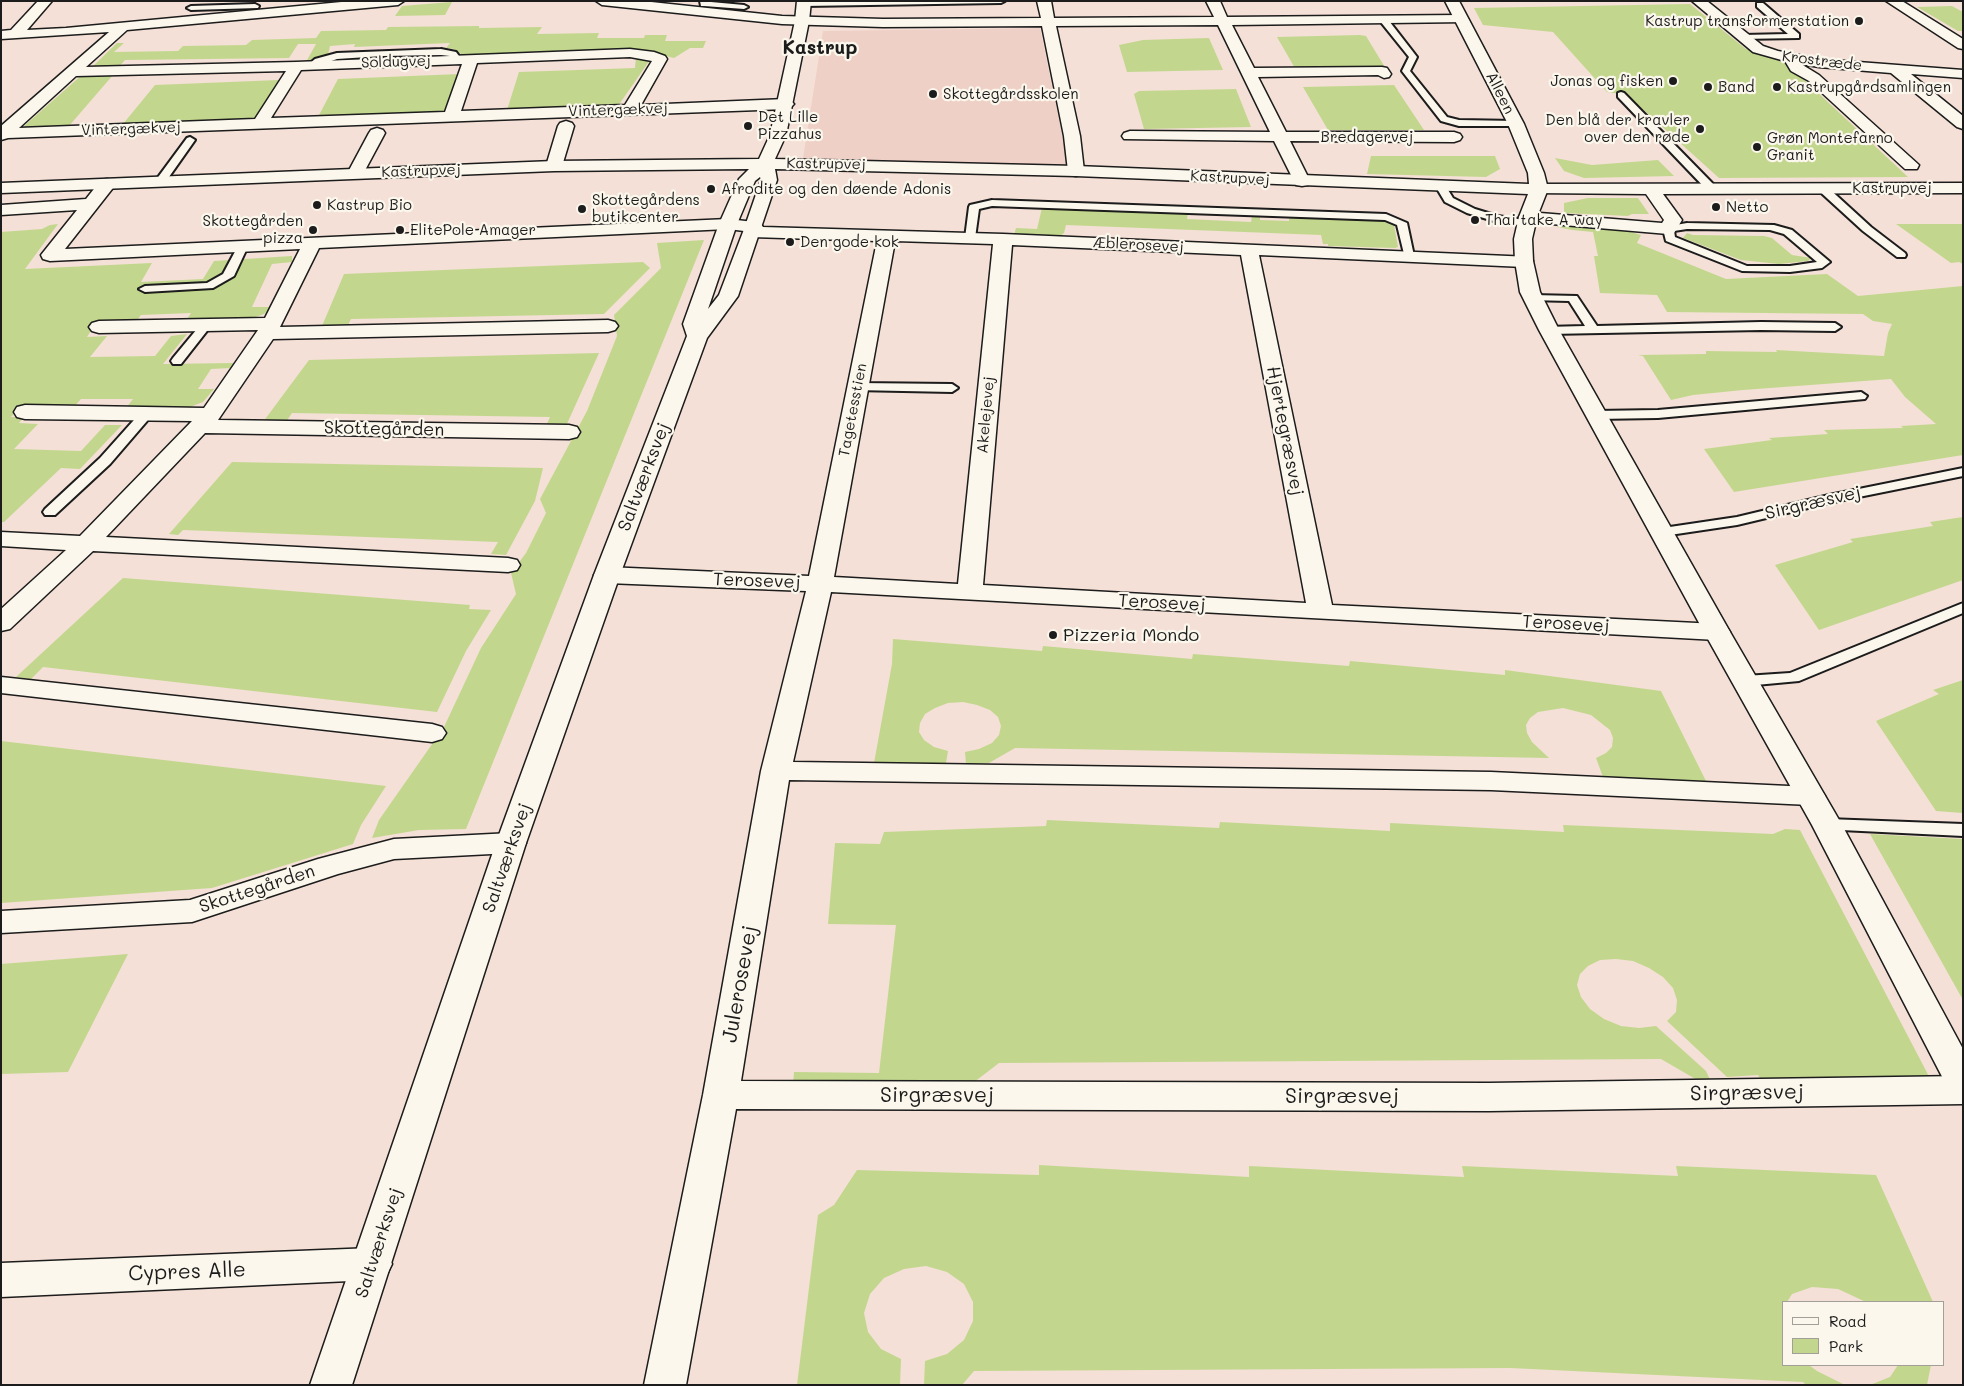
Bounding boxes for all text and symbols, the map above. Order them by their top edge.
place label: Kastrup transformerstation [1645,12,1849,30]
marker: Kastrup transformerstation [1853,15,1865,27]
district label: Kastrup [783,37,857,59]
street label: Krostræde [1781,47,1863,75]
street label: Soldugvej [361,52,431,72]
street label: Alleen [1482,69,1518,117]
place label: Jonas og fisken [1550,72,1663,90]
marker: Jonas og fisken [1667,75,1679,87]
place label: Band [1718,78,1754,96]
place label: Kastrupgårdsamlingen [1787,78,1951,96]
marker: Band [1702,81,1714,93]
marker: Kastrupgårdsamlingen [1771,81,1783,93]
place label: Skottegårdsskolen [943,85,1079,103]
marker: Skottegårdsskolen [927,88,939,100]
street label: Vintergækvej [568,99,668,121]
place label: Det Lille Pizzahus [758,108,822,143]
place label: Den blå der kravler over den røde [1545,111,1690,146]
street label: Vintergækvej [81,118,181,140]
marker: Det Lille Pizzahus [742,120,754,132]
marker: Den blå der kravler over den røde [1694,123,1706,135]
street label: Bredagervej [1321,128,1413,146]
place label: Grøn Montefarno Granit [1767,129,1893,164]
marker: Grøn Montefarno Granit [1751,141,1763,153]
street label: Kastrupvej [786,154,866,174]
street label: Kastrupvej [381,161,461,181]
street label: Kastrupvej [1190,167,1270,189]
street label: Kastrupvej [1852,179,1932,197]
place label: Afrodite og den døende Adonis [721,180,951,198]
marker: Afrodite og den døende Adonis [705,183,717,195]
place label: Skottegårdens butikcenter [592,191,700,226]
place label: Kastrup Bio [327,196,412,214]
place label: Netto [1726,198,1768,216]
marker: Kastrup Bio [311,199,323,211]
marker: Netto [1710,201,1722,213]
marker: Skottegårdens butikcenter [576,203,588,215]
place label: Thai take A way [1485,211,1603,229]
place label: Skottegården pizza [203,212,303,247]
marker: Thai take A way [1469,214,1481,226]
place label: ElitePole Amager [410,221,536,239]
marker: Skottegården pizza [307,224,319,236]
marker: ElitePole Amager [394,224,406,236]
place label: Den gode kok [800,233,899,251]
street label: Æblerosevej [1092,234,1184,256]
marker: Den gode kok [784,236,796,248]
street label: Tagetesstien [835,362,871,458]
street label: Hjertegræsvej [1262,365,1308,497]
street label: Akelejevej [974,376,998,454]
street label: Skottegården [324,417,444,441]
street label: Saltværksvej [613,420,675,534]
street label: Sirgræsvej [1763,481,1863,525]
street label: Terosevej [713,569,801,593]
street label: Terosevej [1118,590,1206,616]
street label: Terosevej [1522,611,1610,637]
place label: Pizzeria Mondo [1063,624,1199,646]
marker: Pizzeria Mondo [1047,629,1059,641]
street label: Saltværksvej [478,800,536,916]
street label: Skottegården [196,860,318,918]
street label: Julerosevej [717,923,763,1045]
street label: Sirgræsvej [1690,1079,1804,1107]
street label: Sirgræsvej [880,1083,994,1109]
street label: Sirgræsvej [1285,1084,1399,1110]
street label: Saltværksvej [351,1185,407,1301]
street label: Cypres Alle [128,1257,246,1287]
legend [1782,1301,1944,1366]
text: Road [1829,1311,1866,1331]
text: Park [1829,1336,1863,1356]

